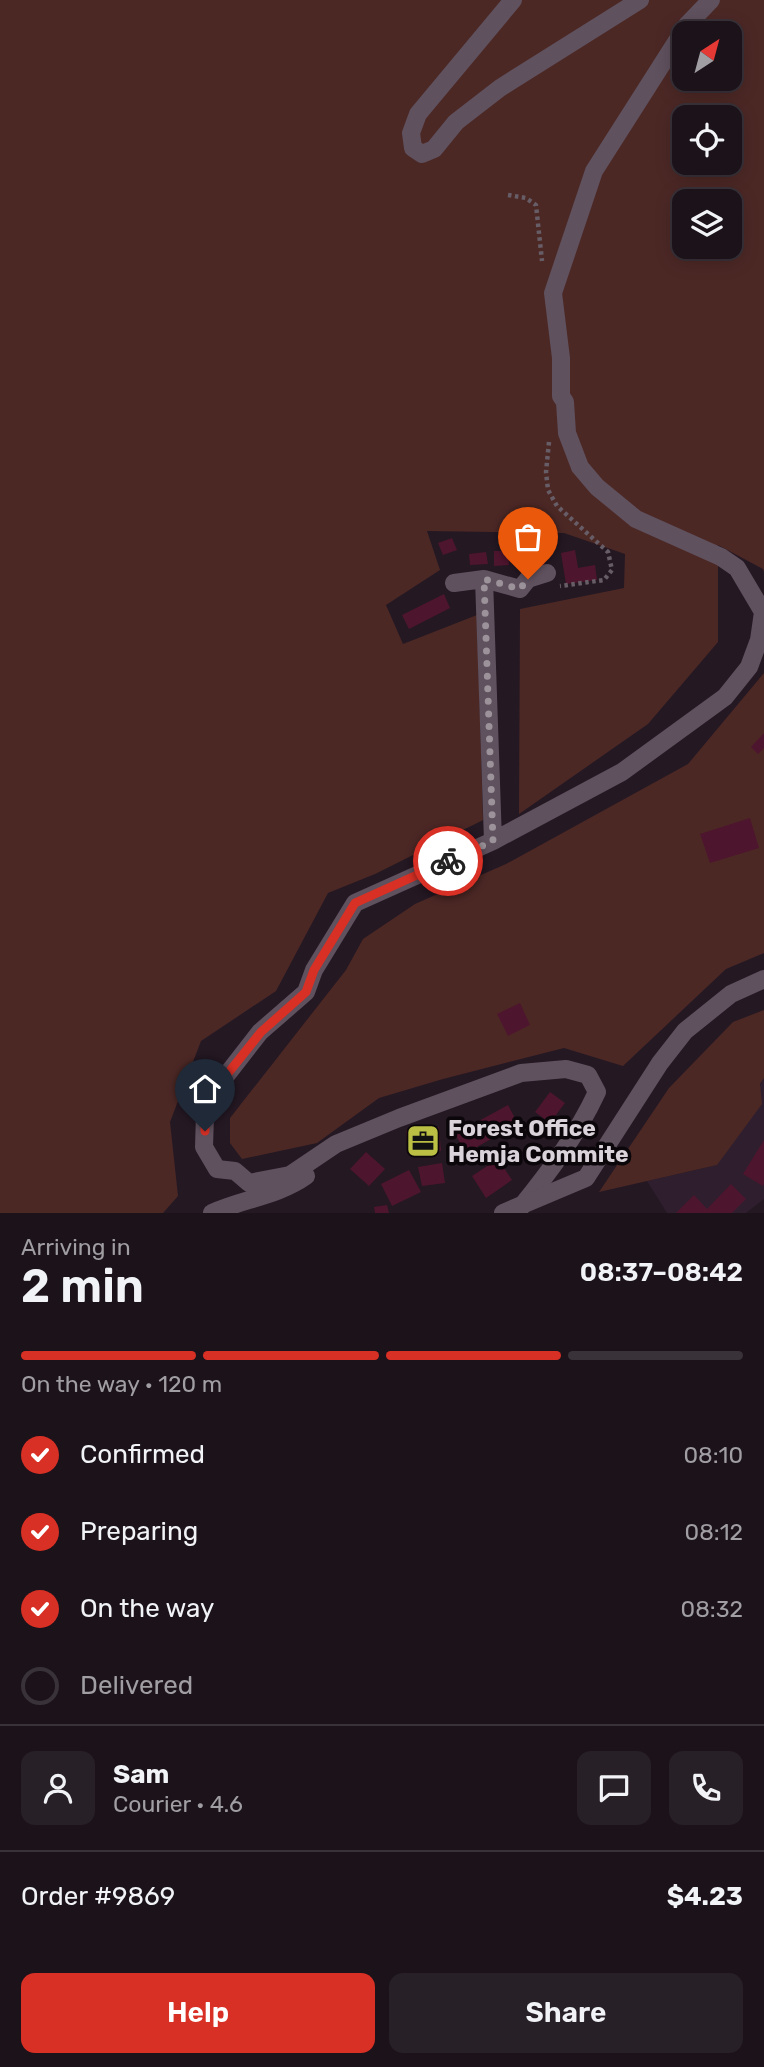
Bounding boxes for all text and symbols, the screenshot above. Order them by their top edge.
north arrow [672,21,742,91]
map controls [672,21,742,259]
button: locate [672,105,742,175]
button: layers [672,189,742,259]
pin [498,507,558,579]
icon: bag [509,518,547,556]
courier [413,826,483,896]
icon: bike [429,842,467,880]
pin [175,1059,235,1131]
icon: home [186,1070,224,1108]
place label: Forest Office Hemja Commite [448,1114,629,1168]
office icon: Forest Office Hemja Commite [404,1122,442,1160]
text: Arriving in [21,1233,131,1261]
text: 08:37–08:42 [580,1257,743,1288]
text: 2 min [21,1259,144,1314]
text: On the way · 120 m [21,1370,222,1398]
icon: check [21,1436,59,1474]
text: Confirmed [80,1439,205,1470]
text: 08:10 [683,1441,743,1469]
icon: check [21,1513,59,1551]
text: Preparing [80,1516,198,1547]
text: 08:12 [685,1518,743,1546]
icon: check [21,1590,59,1628]
text: On the way [80,1593,214,1624]
text: 08:32 [681,1595,743,1623]
text: Delivered [80,1670,193,1701]
button: person [21,1751,95,1825]
button: chat [577,1751,651,1825]
button: phone [669,1751,743,1825]
text: Sam [113,1759,169,1790]
text: Courier · 4.6 [113,1790,243,1818]
text: Order #9869 [21,1881,175,1912]
text: $4.23 [667,1881,743,1912]
button: Help [21,1973,375,2053]
button: Share [389,1973,743,2053]

